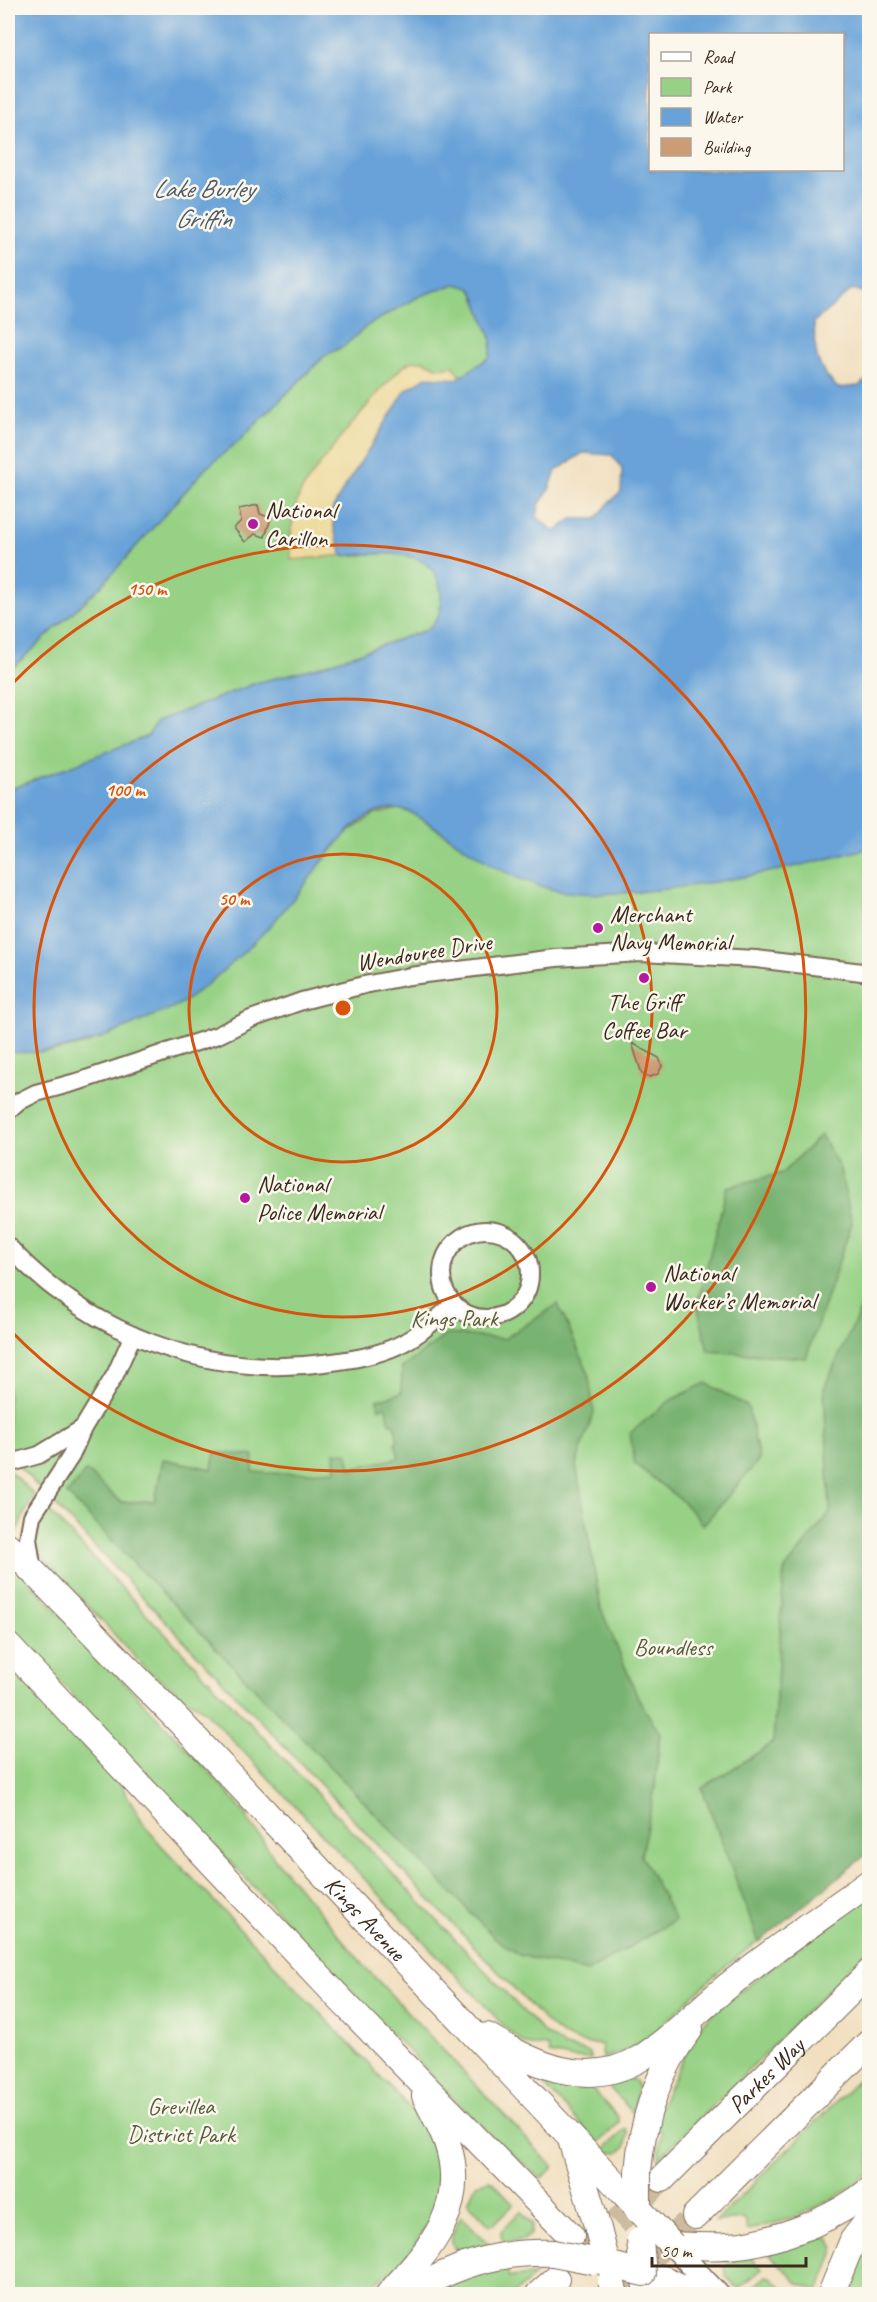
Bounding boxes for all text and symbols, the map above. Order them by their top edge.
legend [649,33,844,171]
text: Road [703,46,736,68]
text: Park [703,76,733,98]
text: Water [703,106,744,128]
text: Building [703,136,752,158]
water label: Lake Burley Griffin [153,172,257,235]
place label: National Carillon [265,495,340,553]
marker: National Carillon [246,517,260,531]
text: 150 m [128,578,168,600]
text: 100 m [106,779,146,801]
text: 50 m [219,888,251,910]
place label: Merchant Navy Memorial [610,899,734,957]
marker: Merchant Navy Memorial [591,921,605,935]
street label: Wendouree Drive [355,926,496,977]
marker: The Griff Coffee Bar [637,971,651,985]
place label: The Griff Coffee Bar [602,987,689,1045]
centre of rings [333,998,353,1018]
place label: National Police Memorial [257,1169,385,1227]
marker: National Police Memorial [238,1191,252,1205]
place label: National Worker’s Memorial [663,1258,819,1316]
marker: National Worker’s Memorial [644,1280,658,1294]
park label: Kings Park [411,1303,500,1333]
park label: Boundless [634,1632,714,1662]
street label: Kings Avenue [318,1870,414,1969]
street label: Parkes Way [722,2030,812,2120]
park label: Grevillea District Park [127,2091,237,2149]
scale bar [652,2230,806,2268]
text: 50 m [661,2240,694,2262]

